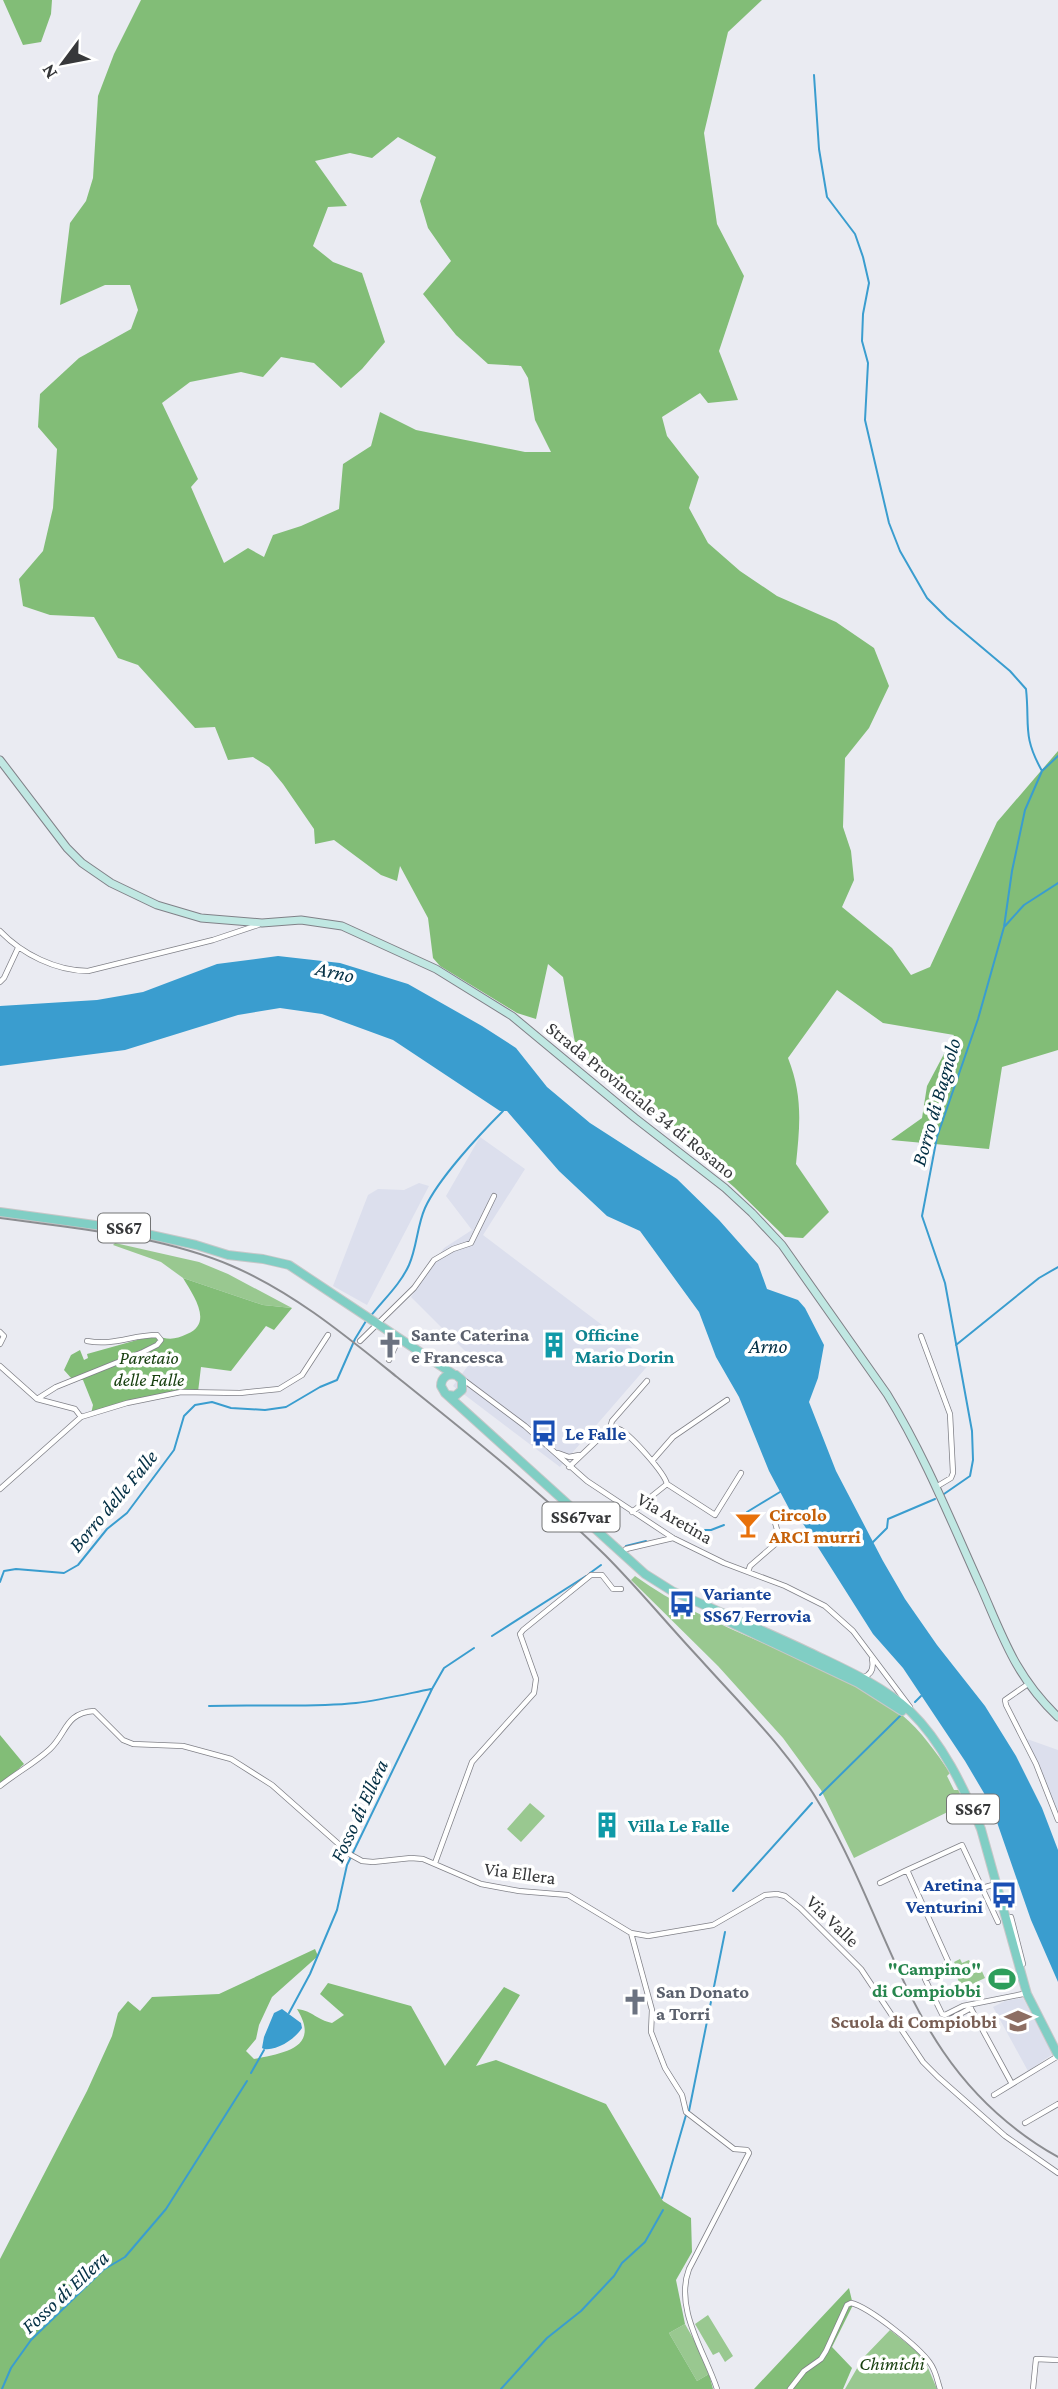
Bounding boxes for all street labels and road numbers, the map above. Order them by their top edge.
street label: Strada Provinciale 34 di Rosano [542,1017,740,1183]
road number: SS67 [98,1213,150,1242]
street label: Via Aretina [634,1488,717,1548]
road number: SS67var [542,1502,620,1532]
road number: SS67 [947,1795,999,1824]
street label: Via Ellera [483,1858,557,1888]
street label: Via Valle [802,1891,864,1951]

